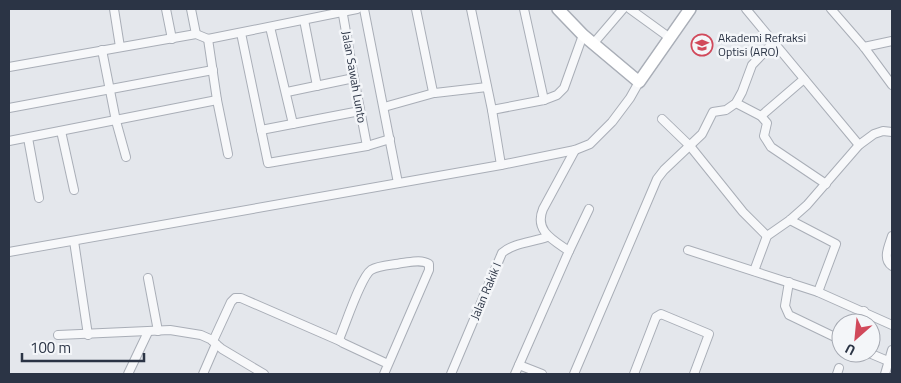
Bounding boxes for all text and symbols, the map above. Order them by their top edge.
place label: Akademi Refraksi Optisi (ARO) [718,28,806,61]
street label: Jalan Sawah Lunto [337,29,372,124]
school or university icon: Akademi Refraksi Optisi (ARO) [690,33,714,57]
street label: Jalan Rakik I [465,259,506,322]
north arrow [831,313,881,363]
scale bar [22,330,145,362]
text: 100 m [30,336,71,359]
text: U [841,339,859,361]

